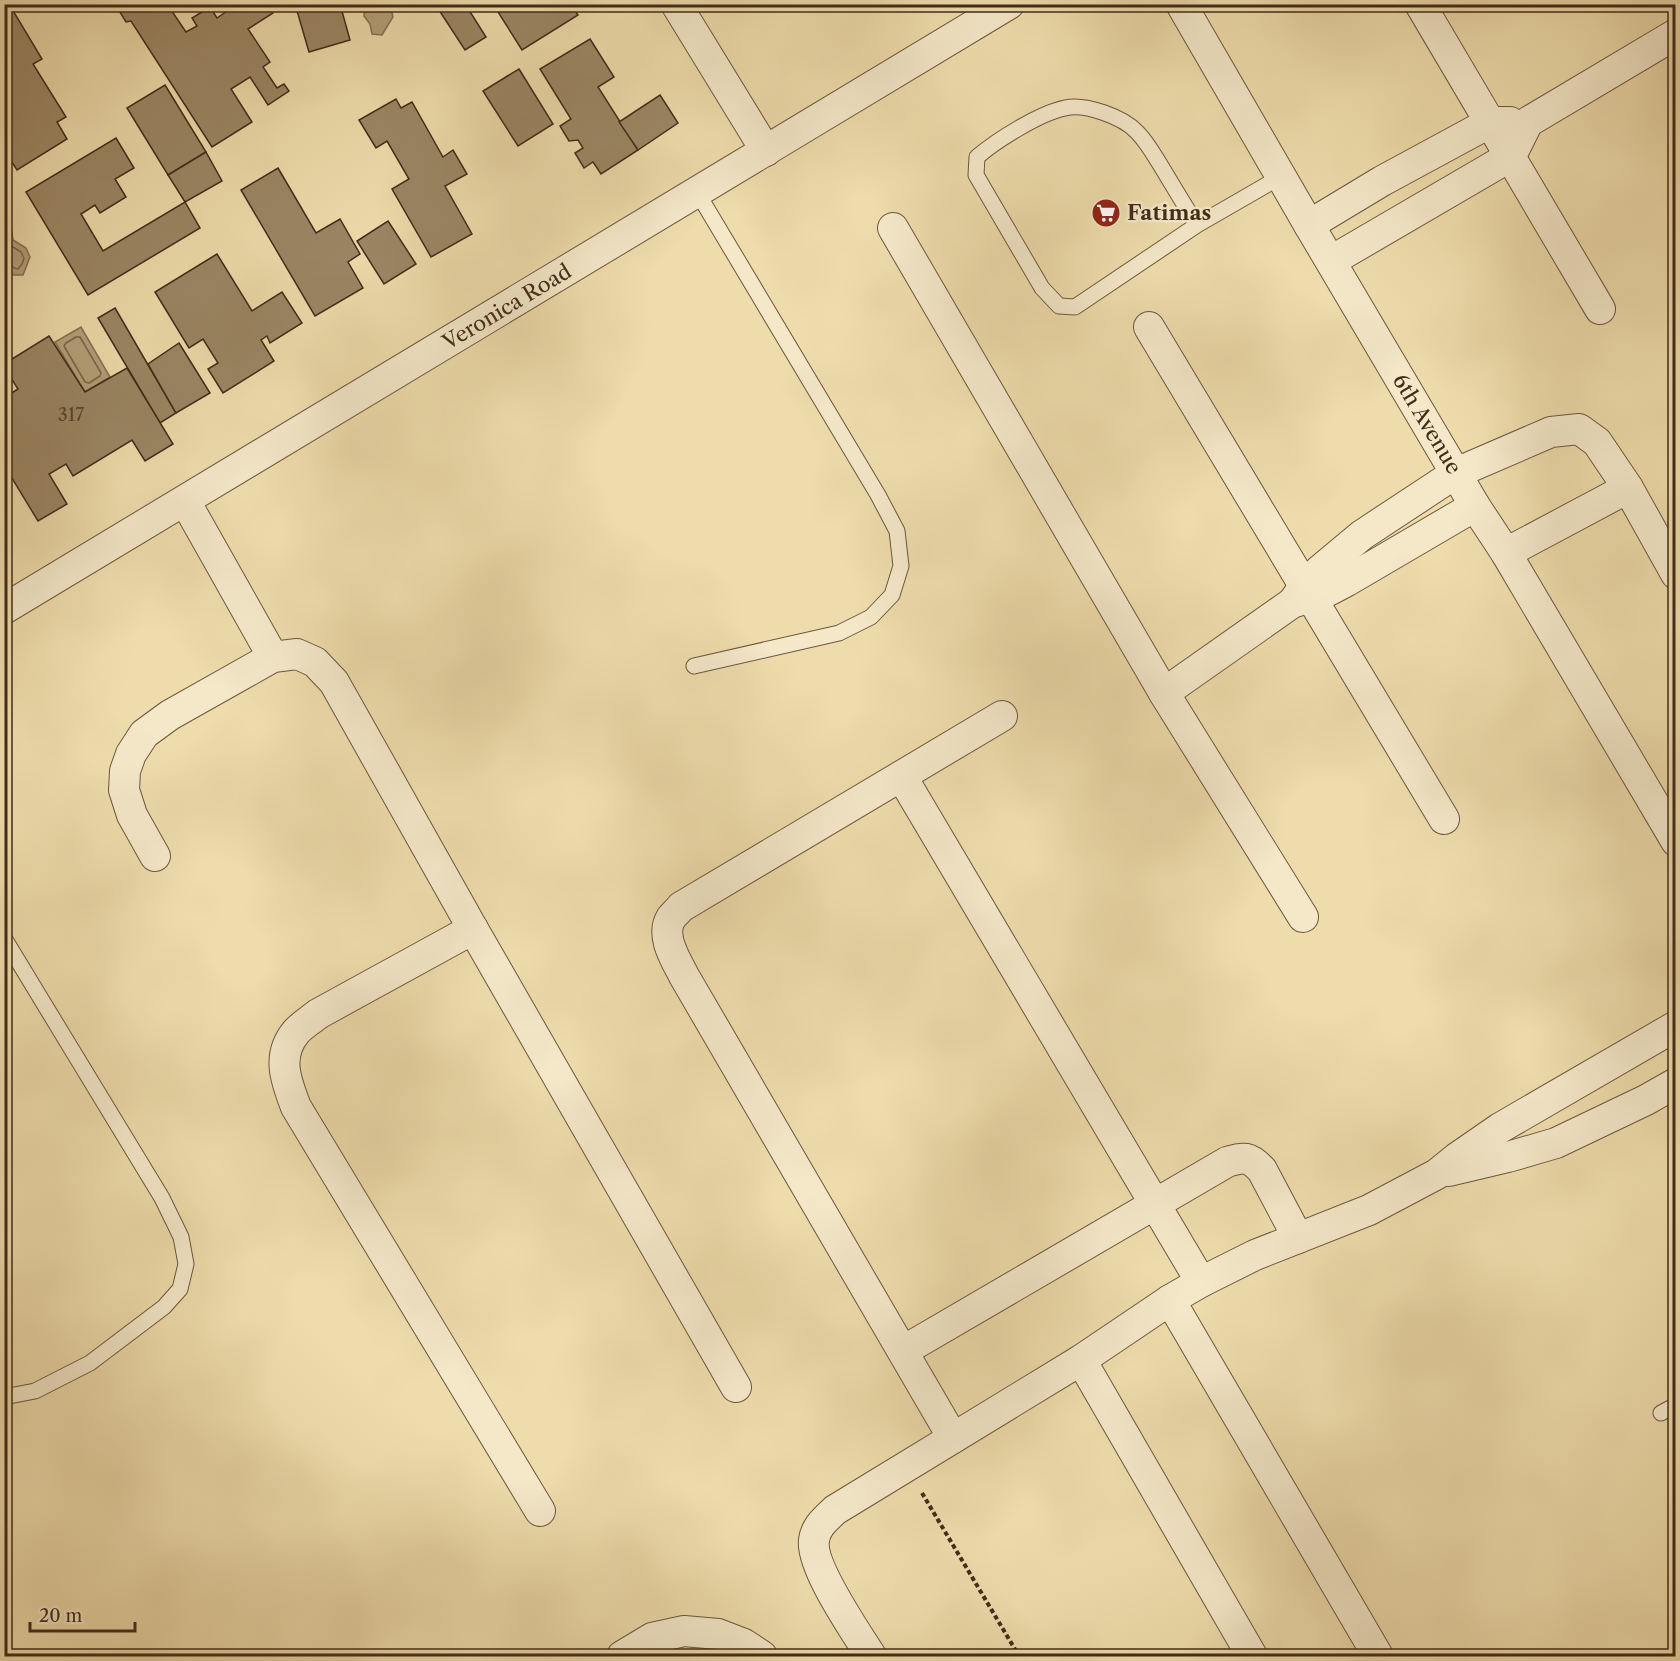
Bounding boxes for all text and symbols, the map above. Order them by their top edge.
supermarket icon: Fatimas [1090,197,1122,229]
place label: Fatimas [1127,200,1211,225]
street label: Veronica Road [437,258,576,355]
street label: 6th Avenue [1388,369,1467,478]
house number: 317 [58,404,84,426]
scale bar [30,1595,135,1633]
text: 20 m [39,1605,83,1627]

